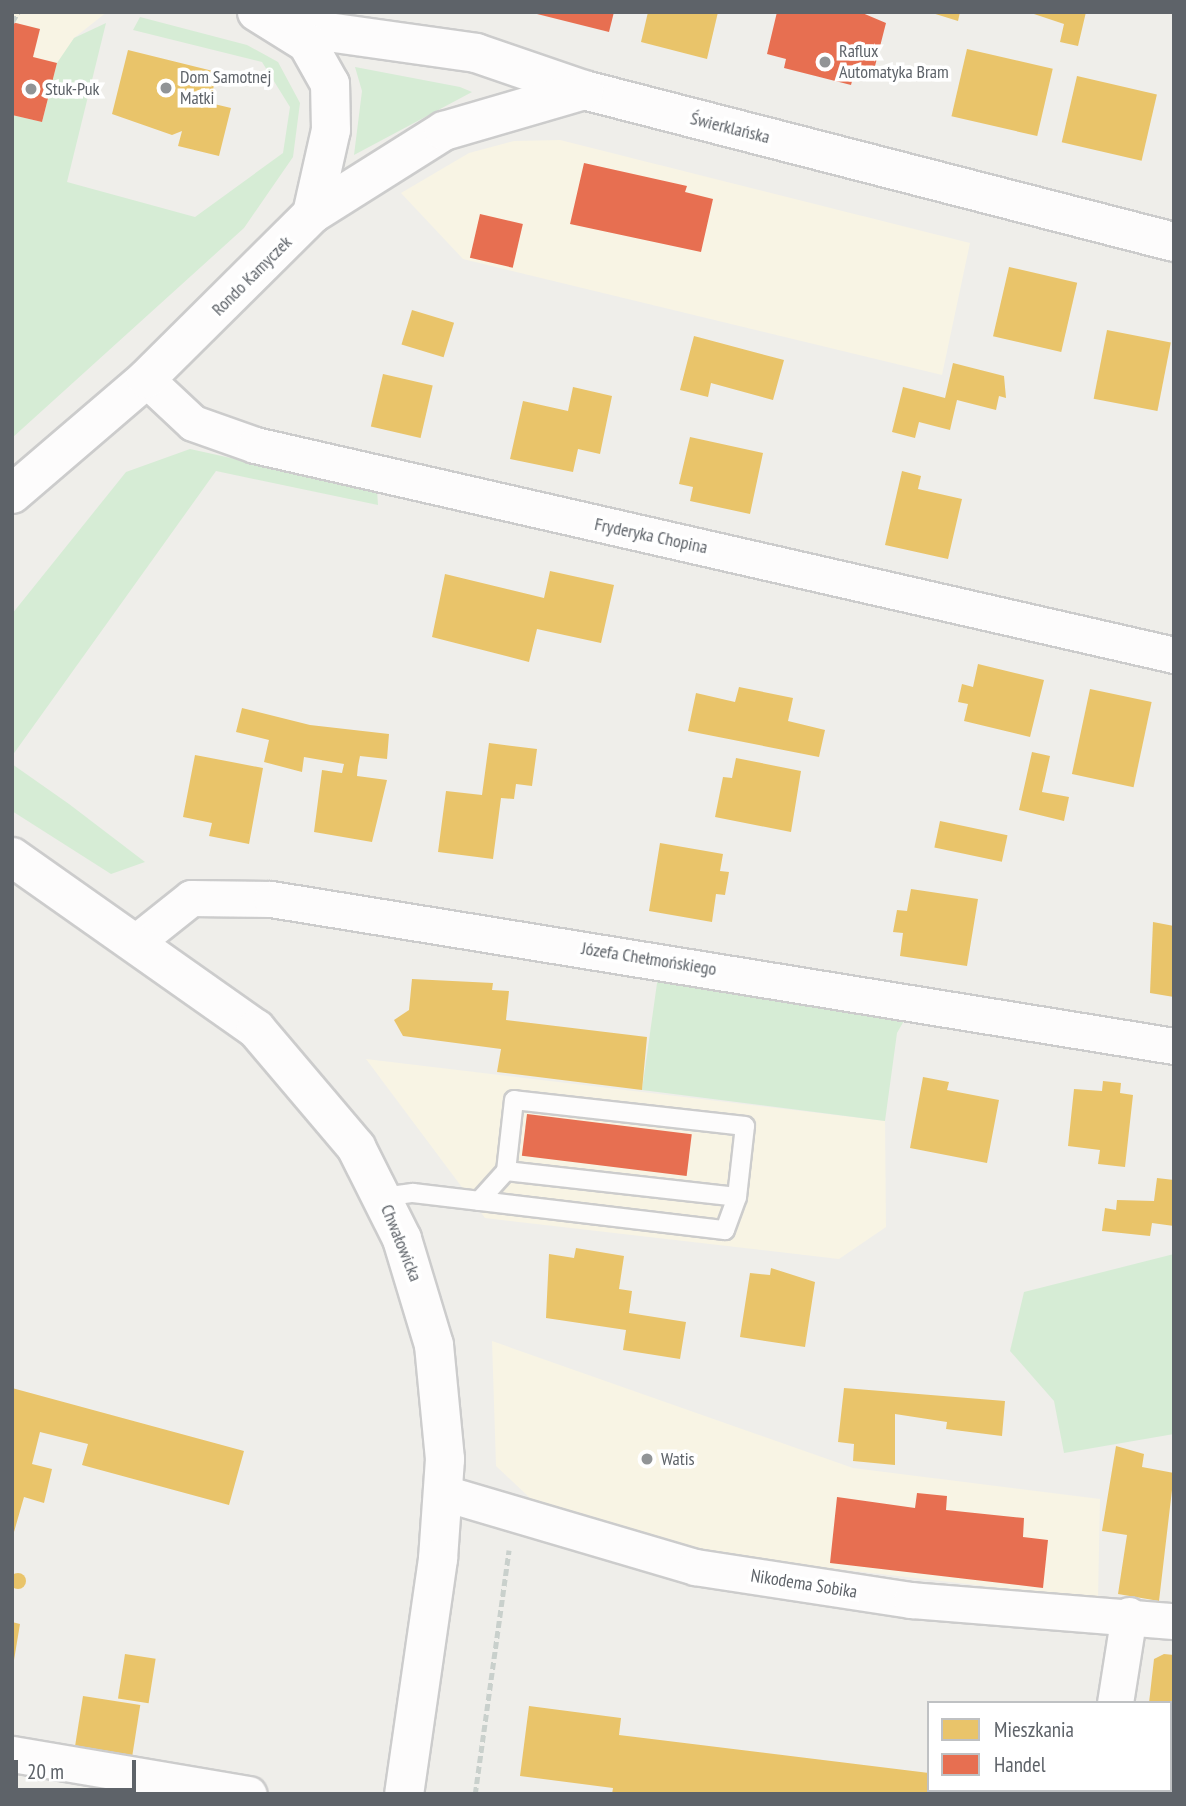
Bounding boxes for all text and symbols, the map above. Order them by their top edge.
place label: Raflux Automatyka Bram [839,41,949,84]
marker: Raflux Automatyka Bram [817,54,833,70]
place label: Dom Samotnej Matki [180,67,271,110]
place label: Stuk-Puk [45,78,99,100]
marker: Dom Samotnej Matki [158,80,174,96]
marker: Stuk-Puk [23,81,39,97]
street label: Świerklańska [688,108,772,148]
street label: Rondo Kamyczek [208,232,296,320]
street label: Fryderyka Chopina [593,513,709,559]
street label: Józefa Chełmońskiego [580,938,718,980]
street label: Chwałowicka [376,1201,426,1285]
place label: Watis [661,1448,695,1470]
marker: Watis [639,1451,655,1467]
street label: Nikodema Sobika [749,1565,859,1603]
legend [927,1701,1172,1792]
text: Mieszkania [994,1716,1074,1743]
scale bar [18,1746,140,1790]
text: Handel [994,1751,1046,1778]
text: 20 m [27,1758,64,1785]

